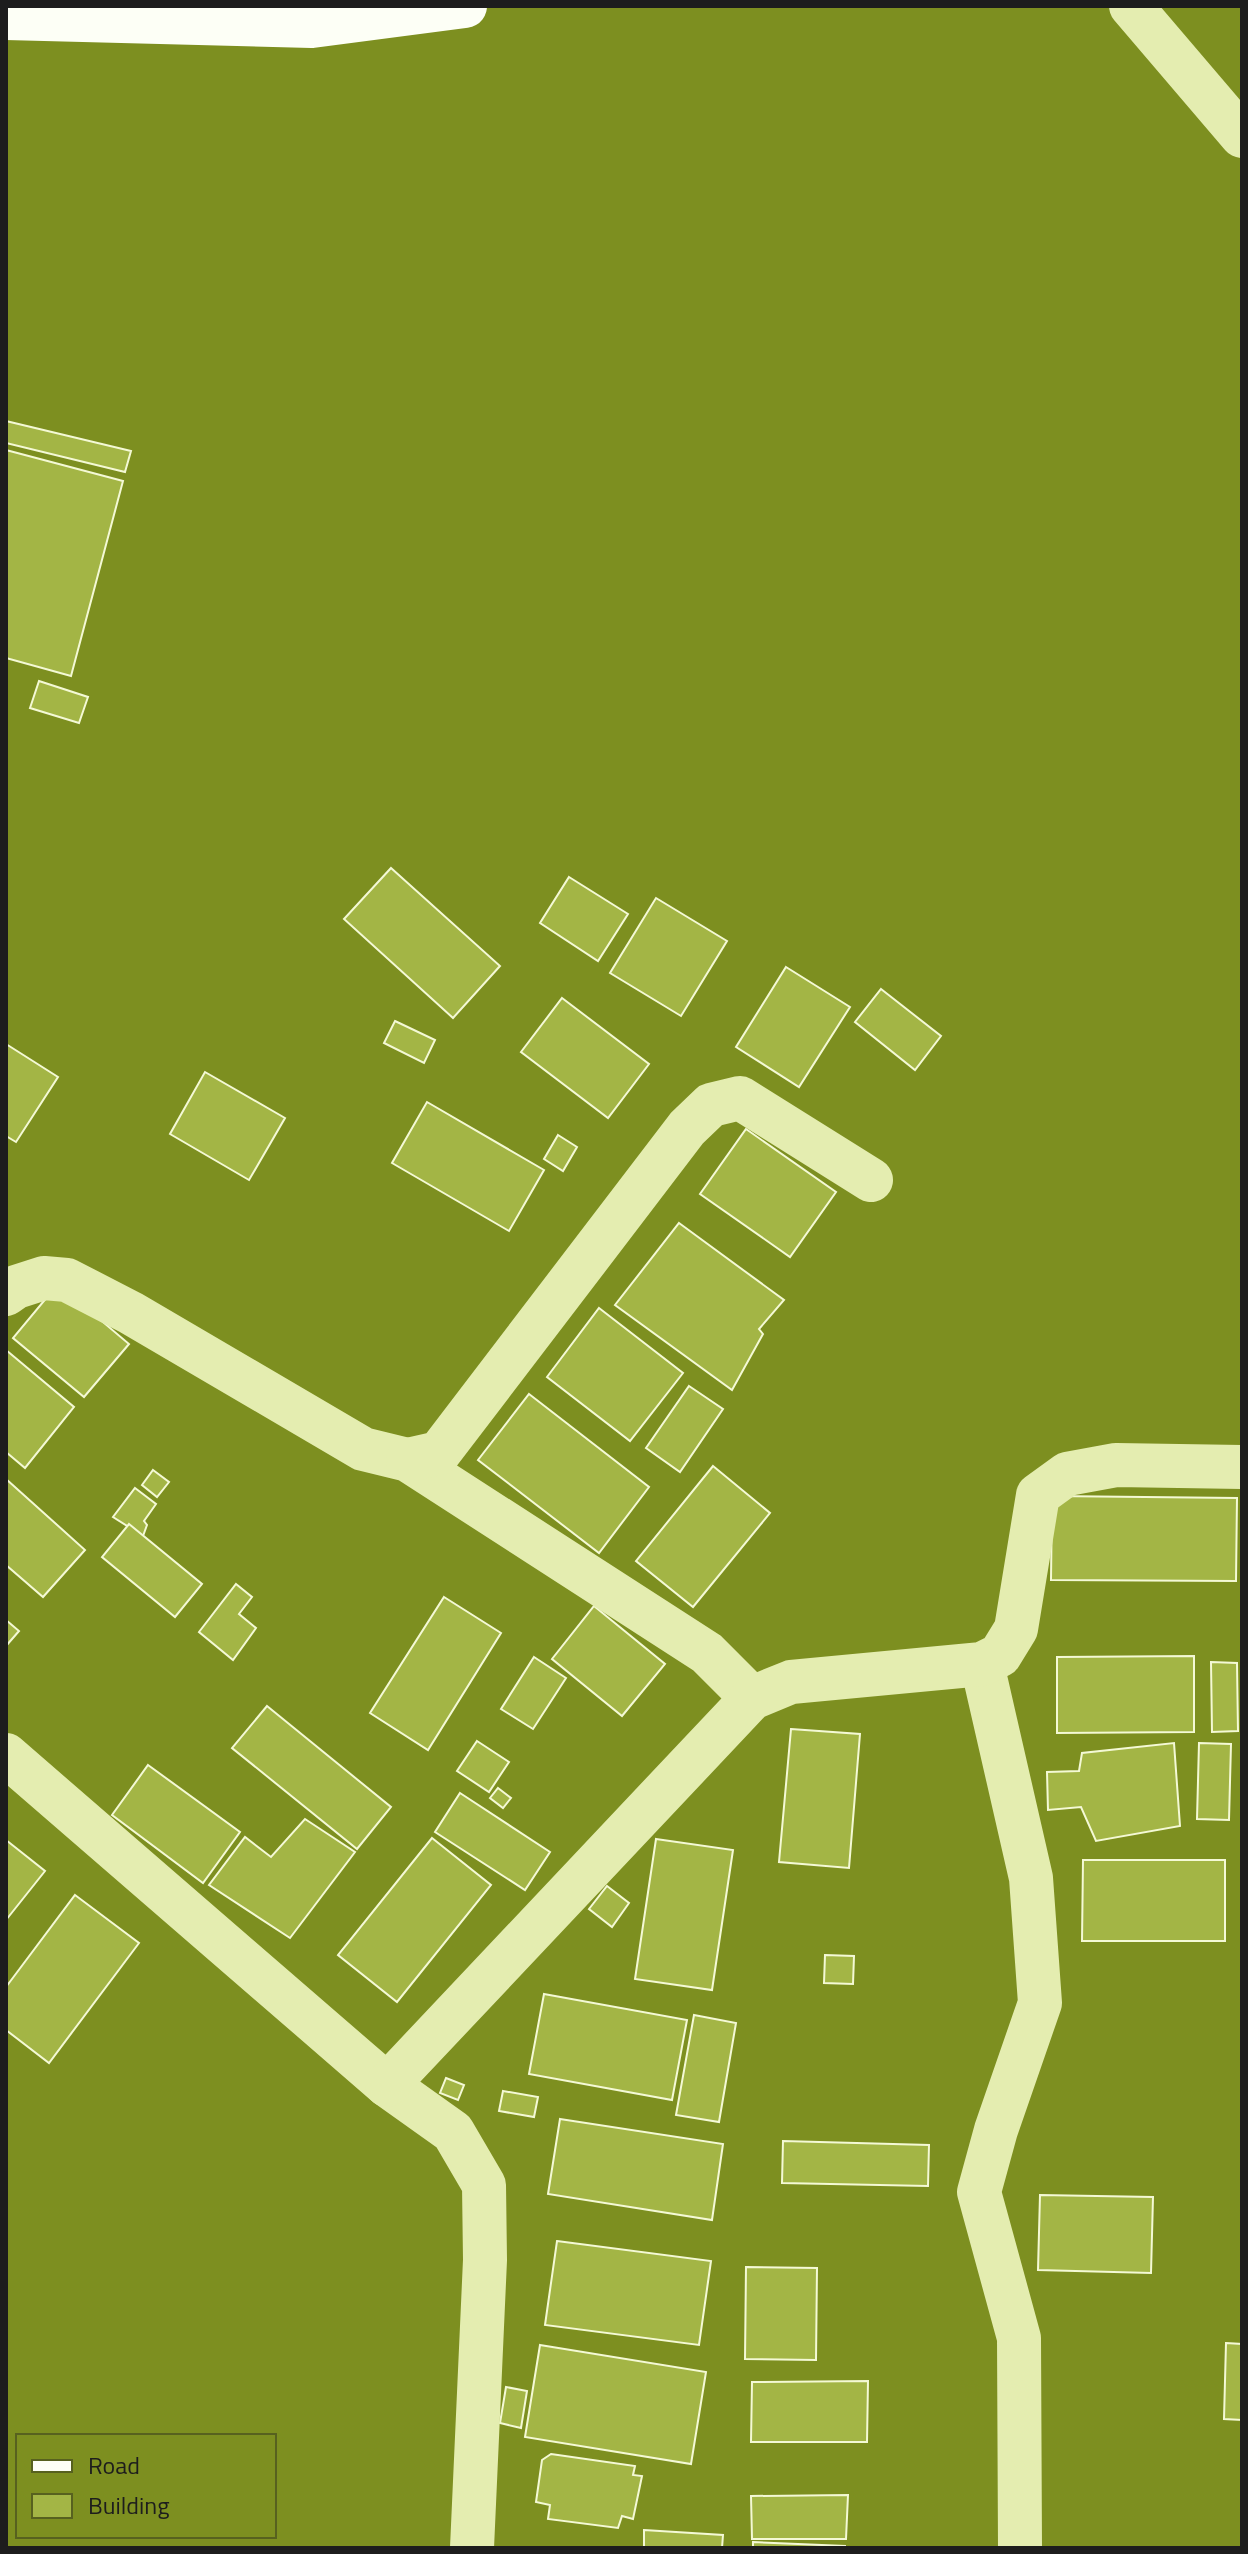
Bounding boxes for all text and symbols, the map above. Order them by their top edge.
legend [16,2434,276,2538]
text: Road [88,2447,140,2483]
text: Building [88,2487,170,2523]

